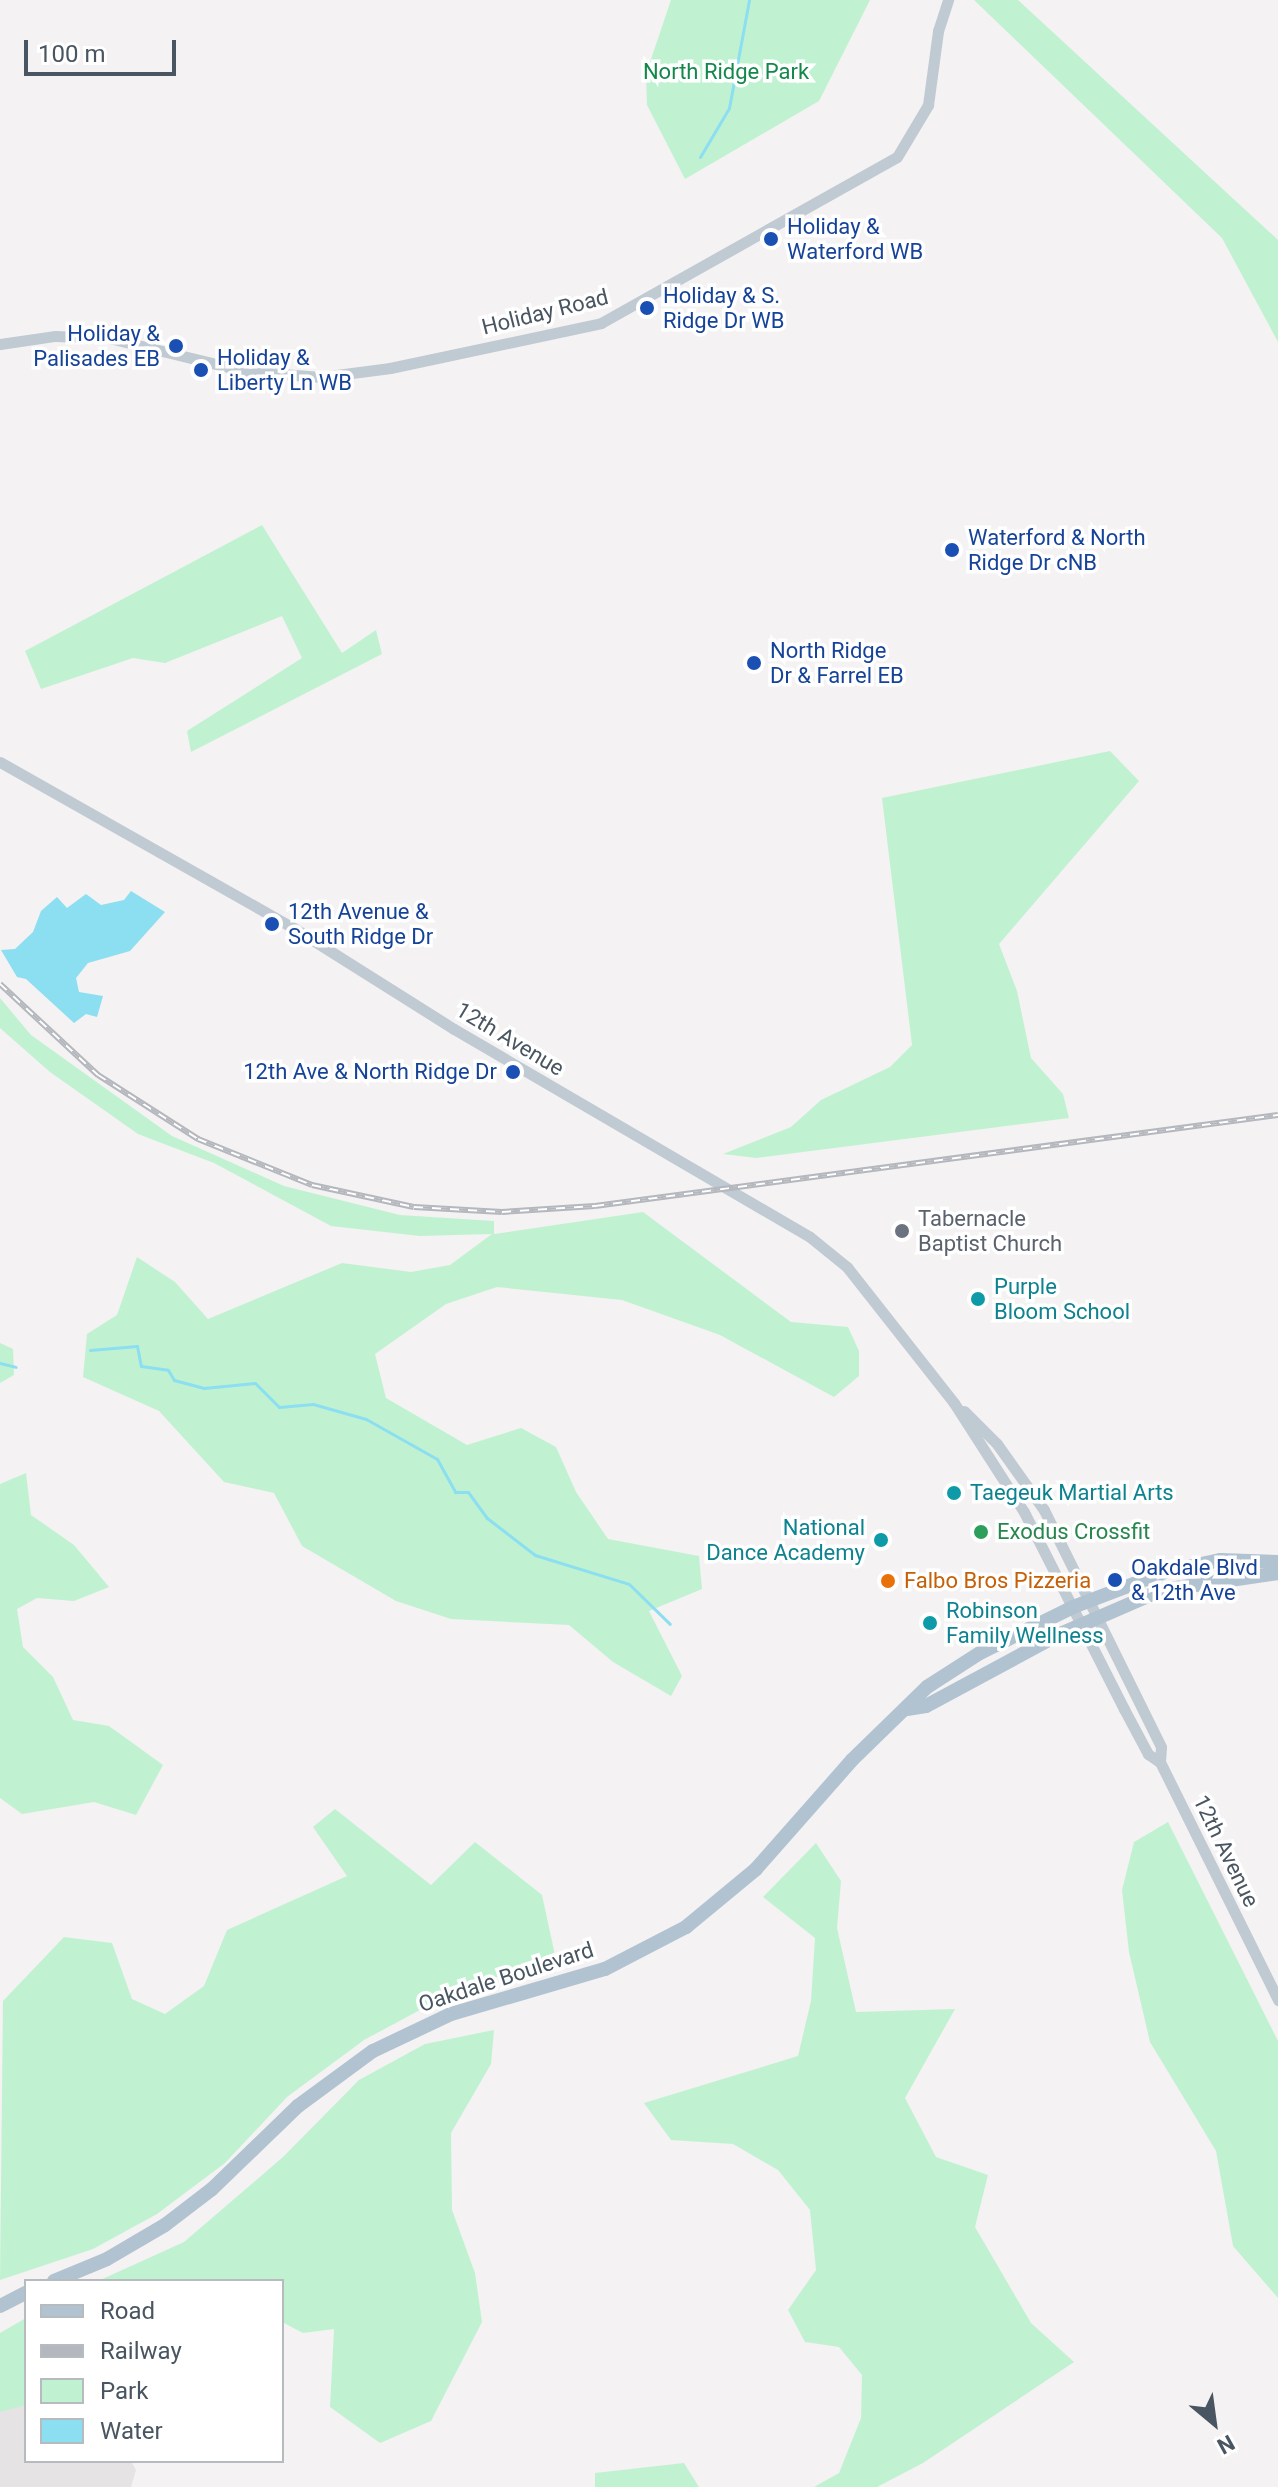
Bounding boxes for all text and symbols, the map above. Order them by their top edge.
scale bar [28,24,180,74]
text: 100 m [38,40,105,68]
park label: North Ridge Park [643,59,809,85]
place label: Holiday & Waterford WB [787,213,923,264]
marker: Holiday & Waterford WB [762,230,780,248]
place label: Holiday & S. Ridge Dr WB [663,282,784,334]
street label: Holiday Road [479,284,611,340]
marker: Holiday & S. Ridge Dr WB [638,299,656,317]
place label: Holiday & Palisades EB [33,320,160,372]
marker: Holiday & Palisades EB [167,337,185,355]
place label: Holiday & Liberty Ln WB [217,344,352,396]
marker: Holiday & Liberty Ln WB [192,361,210,379]
place label: Waterford & North Ridge Dr cNB [968,524,1146,576]
marker: Waterford & North Ridge Dr cNB [943,541,961,559]
place label: North Ridge Dr & Farrel EB [770,637,904,688]
marker: North Ridge Dr & Farrel EB [745,654,763,672]
place label: 12th Avenue & South Ridge Dr [288,898,433,950]
marker: 12th Avenue & South Ridge Dr [263,915,281,933]
street label: 12th Avenue [451,996,569,1082]
place label: 12th Ave & North Ridge Dr [243,1059,497,1085]
marker: 12th Ave & North Ridge Dr [504,1063,522,1081]
place label: Tabernacle Baptist Church [918,1205,1062,1256]
marker: Tabernacle Baptist Church [893,1222,911,1240]
place label: Purple Bloom School [994,1273,1130,1324]
marker: Purple Bloom School [969,1290,987,1308]
place label: Taegeuk Martial Arts [970,1480,1174,1506]
marker: Taegeuk Martial Arts [945,1484,963,1502]
place label: National Dance Academy [706,1514,865,1566]
place label: Exodus Crossfit [997,1519,1150,1545]
marker: Exodus Crossfit [972,1523,990,1541]
marker: National Dance Academy [872,1531,890,1549]
place label: Oakdale Blvd & 12th Ave [1131,1554,1258,1606]
place label: Falbo Bros Pizzeria [904,1568,1091,1594]
marker: Oakdale Blvd & 12th Ave [1106,1571,1124,1589]
marker: Falbo Bros Pizzeria [879,1572,897,1590]
place label: Robinson Family Wellness [946,1597,1104,1648]
marker: Robinson Family Wellness [921,1614,939,1632]
street label: 12th Avenue [1188,1791,1264,1911]
street label: Oakdale Boulevard [415,1936,597,2018]
legend [24,2279,284,2463]
text: Road [100,2297,155,2325]
text: Railway [100,2337,182,2365]
text: Park [100,2377,148,2405]
north arrow [1174,2383,1254,2463]
text: Water [100,2417,163,2445]
text: N [1213,2430,1239,2459]

